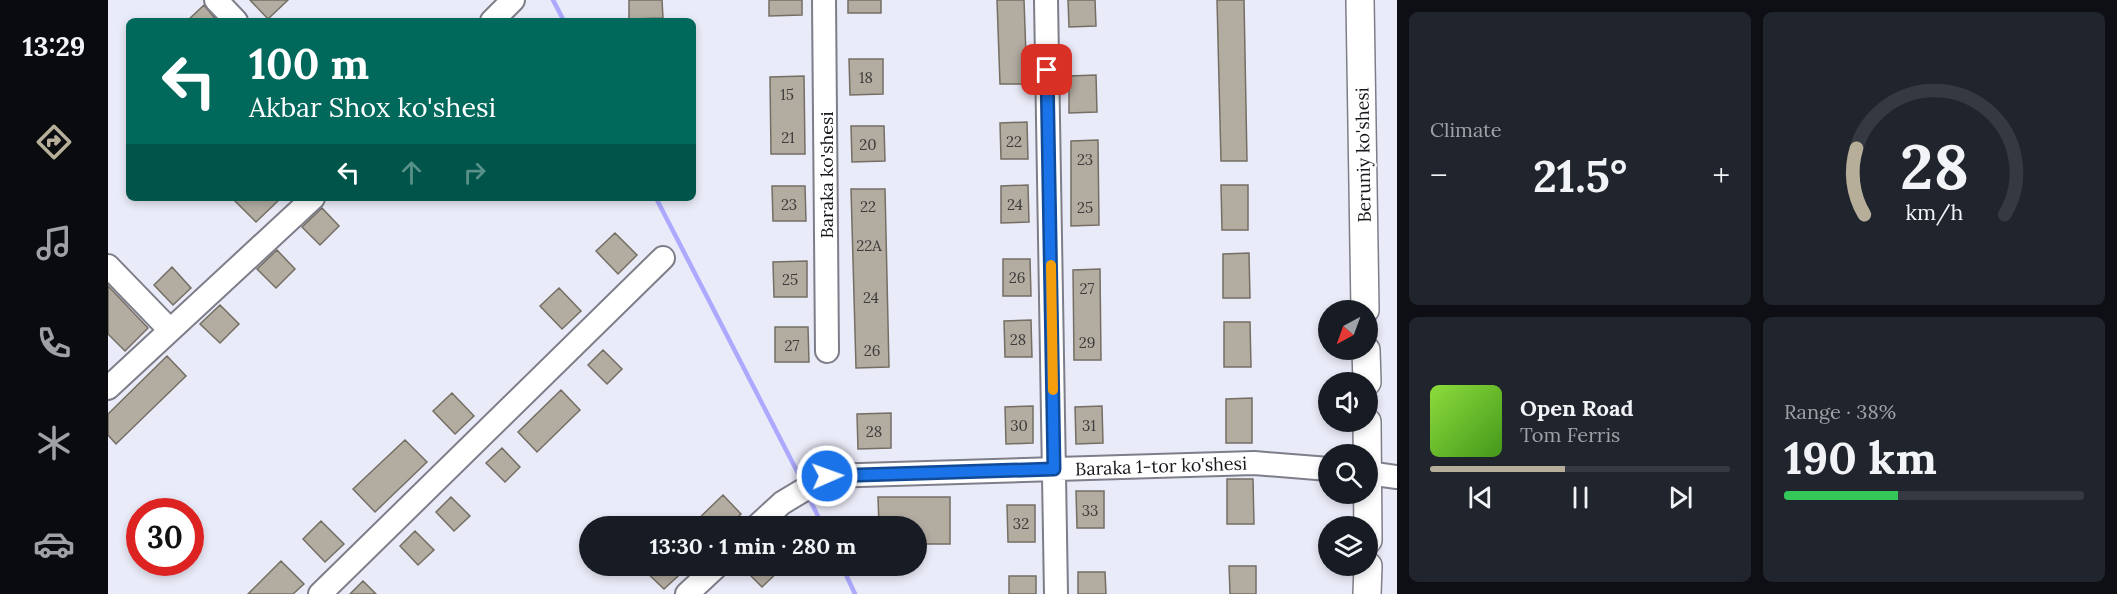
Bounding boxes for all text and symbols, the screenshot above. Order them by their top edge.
text: 13:29 [23,29,85,63]
text: 100 m [249,37,369,91]
icon: left [150,42,228,120]
pin [1021,44,1072,95]
icon: arrive [1030,53,1063,86]
house number: 18 [859,68,873,87]
house number: 15 [780,85,794,104]
street label: Beruniy ko'shesi [1350,87,1376,223]
text: Akbar Shox ko'shesi [249,90,496,124]
street label: Baraka ko'shesi [815,112,838,238]
text: Climate [1430,117,1502,142]
icon: directions [33,121,75,163]
text: 28 [1900,126,1968,206]
house number: 21 [781,128,795,147]
house number: 22 [1006,132,1022,151]
house number: 20 [859,135,877,154]
text: 21.5° [1533,147,1627,204]
house number: 23 [1077,150,1093,169]
text: − [1430,154,1448,196]
text: + [1712,154,1730,196]
icon: left [332,156,365,189]
icon: ahead [395,156,428,189]
icon: right [458,156,491,189]
house number: 23 [781,195,797,214]
house number: 24 [1007,195,1023,214]
house number: 22 [860,197,876,216]
house number: 25 [1077,198,1093,217]
text: km/h [1905,199,1963,227]
icon: music [33,222,75,264]
house number: 22A [856,236,882,255]
house number: 26 [1009,268,1025,287]
house number: 25 [782,270,798,289]
house number: 27 [1080,279,1095,298]
house number: 24 [863,288,879,307]
north arrow [1318,300,1378,360]
map controls [1318,300,1378,576]
icon: phone [33,322,75,364]
house number: 28 [1010,330,1026,349]
house number: 29 [1079,333,1095,352]
house number: 27 [785,336,800,355]
house number: 26 [864,341,880,360]
button: sound [1318,372,1378,432]
text: Open Road [1520,394,1634,422]
text: Range · 38% [1784,399,1896,424]
house number: 30 [1010,416,1028,435]
house number: 31 [1082,416,1096,435]
icon: climate [33,422,75,464]
house number: 28 [866,422,882,441]
text: Tom Ferris [1520,422,1620,447]
text: 190 km [1784,429,1937,486]
position arrow [795,444,859,508]
button: search [1318,444,1378,504]
street label: Baraka 1-tor ko'shesi [1075,452,1247,480]
icon: previous [1464,481,1497,514]
icon: pause [1564,481,1597,514]
icon: next [1664,481,1697,514]
speed limit sign: 30 [126,498,204,576]
house number: 33 [1082,501,1098,520]
house number: 32 [1013,514,1029,533]
button: layers [1318,516,1378,576]
icon: car [33,523,75,565]
text: 13:30 · 1 min · 280 m [650,532,856,560]

